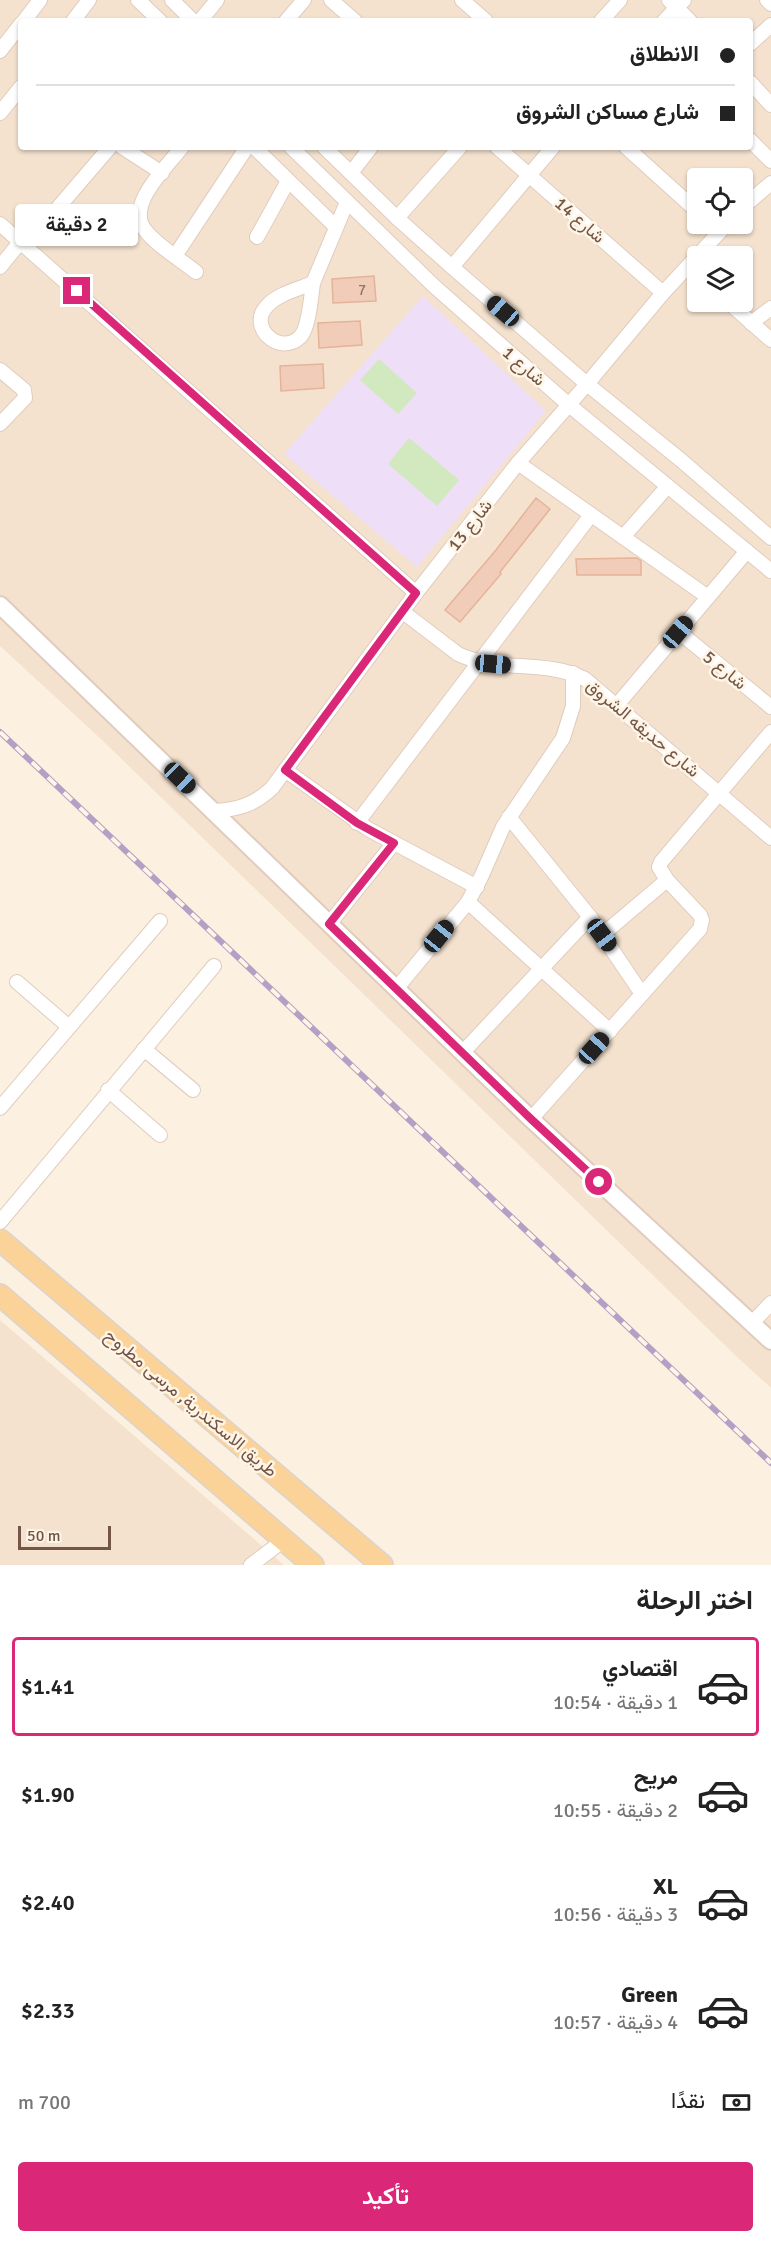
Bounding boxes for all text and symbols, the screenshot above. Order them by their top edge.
text: الانطلاق [630,40,699,67]
text: شارع مساكن الشروق [516,98,699,125]
map controls [687,168,753,312]
button: locate [687,168,753,234]
street label: شارع 14 [550,192,610,249]
callout: 2 دقيقة [16,204,138,246]
text: 2 دقيقة [45,212,108,237]
button: layers [687,246,753,312]
route end [63,277,90,304]
house number: 7 [358,281,366,299]
car [484,292,522,330]
street label: شارع 1 [497,341,550,391]
street label: شارع 13 [443,495,498,556]
car [660,612,696,652]
street label: شارع 5 [698,646,751,695]
car [474,653,512,675]
street label: شارع حديقه الشروق [581,674,704,783]
car [161,759,199,797]
car [584,915,620,955]
car [421,916,457,956]
car [575,1029,613,1067]
route start [585,1168,612,1195]
street label: طريق الاسكندرية, مرسى مطروح [99,1324,282,1483]
scale bar [18,1523,111,1550]
text: 50 m [27,1526,61,1546]
text: اختر الرحلة [636,1584,753,1617]
text: اقتصادي [602,1655,678,1682]
icon: car [696,1660,750,1714]
text: $1.41 [21,1673,75,1700]
text: 1 دقيقة · 10:54 [553,1690,678,1715]
text: مريح [634,1763,678,1790]
icon: car [696,1768,750,1822]
text: $1.90 [21,1781,75,1808]
text: 2 دقيقة · 10:55 [553,1798,678,1823]
text: XL [653,1873,678,1900]
icon: car [696,1876,750,1930]
text: $2.40 [21,1889,75,1916]
text: 3 دقيقة · 10:56 [553,1902,678,1927]
text: Green [621,1981,678,2008]
icon: car [696,1984,750,2038]
text: $2.33 [21,1997,75,2024]
text: 4 دقيقة · 10:57 [553,2010,678,2035]
icon: cash [720,2086,753,2119]
text: نقدًا [671,2087,705,2114]
text: 700 m [18,2090,71,2115]
button: تأكيد [18,2162,753,2231]

